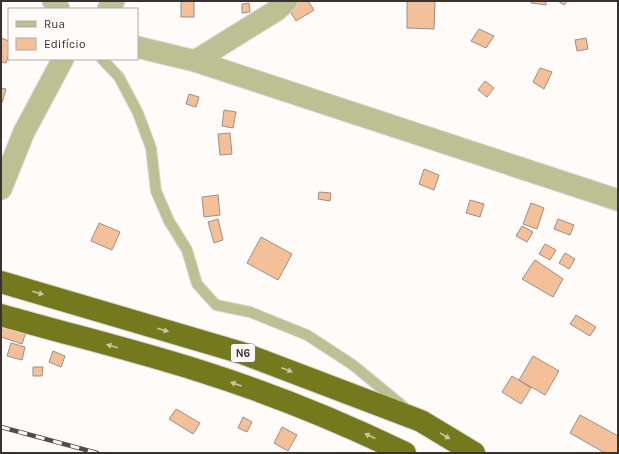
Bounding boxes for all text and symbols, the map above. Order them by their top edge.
legend [8,8,138,60]
text: Rua [44,17,65,31]
text: Edifício [44,37,85,51]
one-way arrow [33,290,45,296]
one-way arrow [157,327,169,333]
one-way arrow [106,343,118,349]
road number: N6 [231,344,255,362]
one-way arrow [281,367,293,373]
one-way arrow [230,380,242,386]
one-way arrow [439,432,451,439]
one-way arrow [365,433,376,439]

